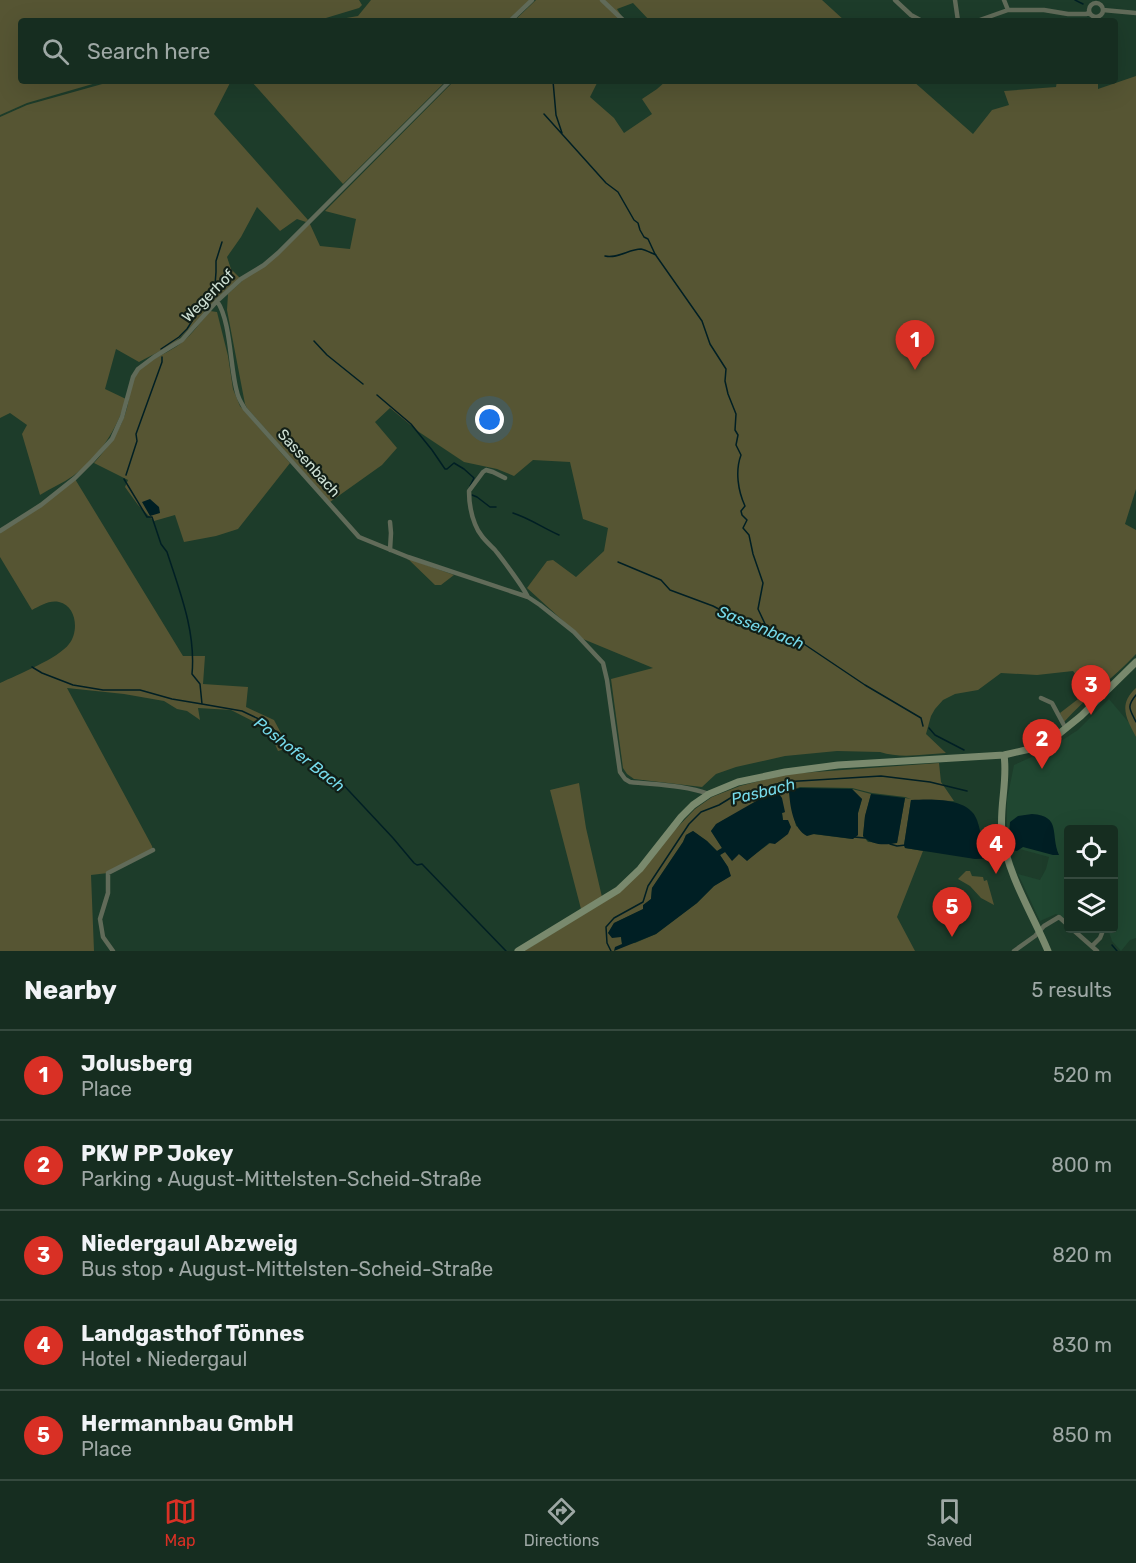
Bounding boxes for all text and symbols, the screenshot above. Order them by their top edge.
search box [18,18,1118,84]
icon: search [39,35,72,68]
text: Search here [87,38,210,65]
street label: Wegerhof [178,266,238,326]
pin: 1 [896,320,934,370]
your location [475,405,504,434]
street label: Sassenbach [274,425,344,501]
water label: Sassenbach [715,601,807,653]
pin: 3 [1072,666,1110,715]
water label: Poshofer Bach [251,713,349,796]
pin: 2 [1022,720,1062,769]
water label: Pasbach [729,774,797,809]
pin: 4 [976,824,1016,874]
map controls [1064,825,1118,933]
button: locate [1064,825,1118,879]
button: layers [1064,879,1118,933]
pin: 5 [932,888,972,937]
text: Nearby [24,975,117,1006]
text: 5 results [1031,978,1112,1002]
text: Jolusberg [81,1050,193,1077]
text: 1 [39,1063,48,1087]
text: 520 m [1053,1063,1112,1087]
text: Place [81,1077,132,1101]
text: PKW PP Jokey [81,1140,234,1167]
text: 2 [37,1153,50,1177]
text: 800 m [1051,1153,1112,1177]
text: Parking · August-Mittelsten-Scheid-Straße [81,1167,482,1191]
text: Niedergaul Abzweig [81,1230,298,1257]
text: 3 [37,1243,50,1267]
text: 820 m [1052,1243,1112,1267]
text: Bus stop · August-Mittelsten-Scheid-Straße [81,1257,493,1281]
text: Landgasthof Tönnes [81,1320,304,1347]
text: 4 [37,1333,50,1357]
text: 830 m [1052,1333,1112,1357]
text: Hotel · Niedergaul [81,1347,247,1371]
text: Hermannbau GmbH [81,1410,294,1437]
text: 5 [37,1423,50,1447]
text: 850 m [1052,1423,1112,1447]
text: Place [81,1437,132,1461]
tab: Map [164,1495,197,1550]
tab: Directions [524,1495,600,1550]
tab: Saved [927,1495,972,1550]

